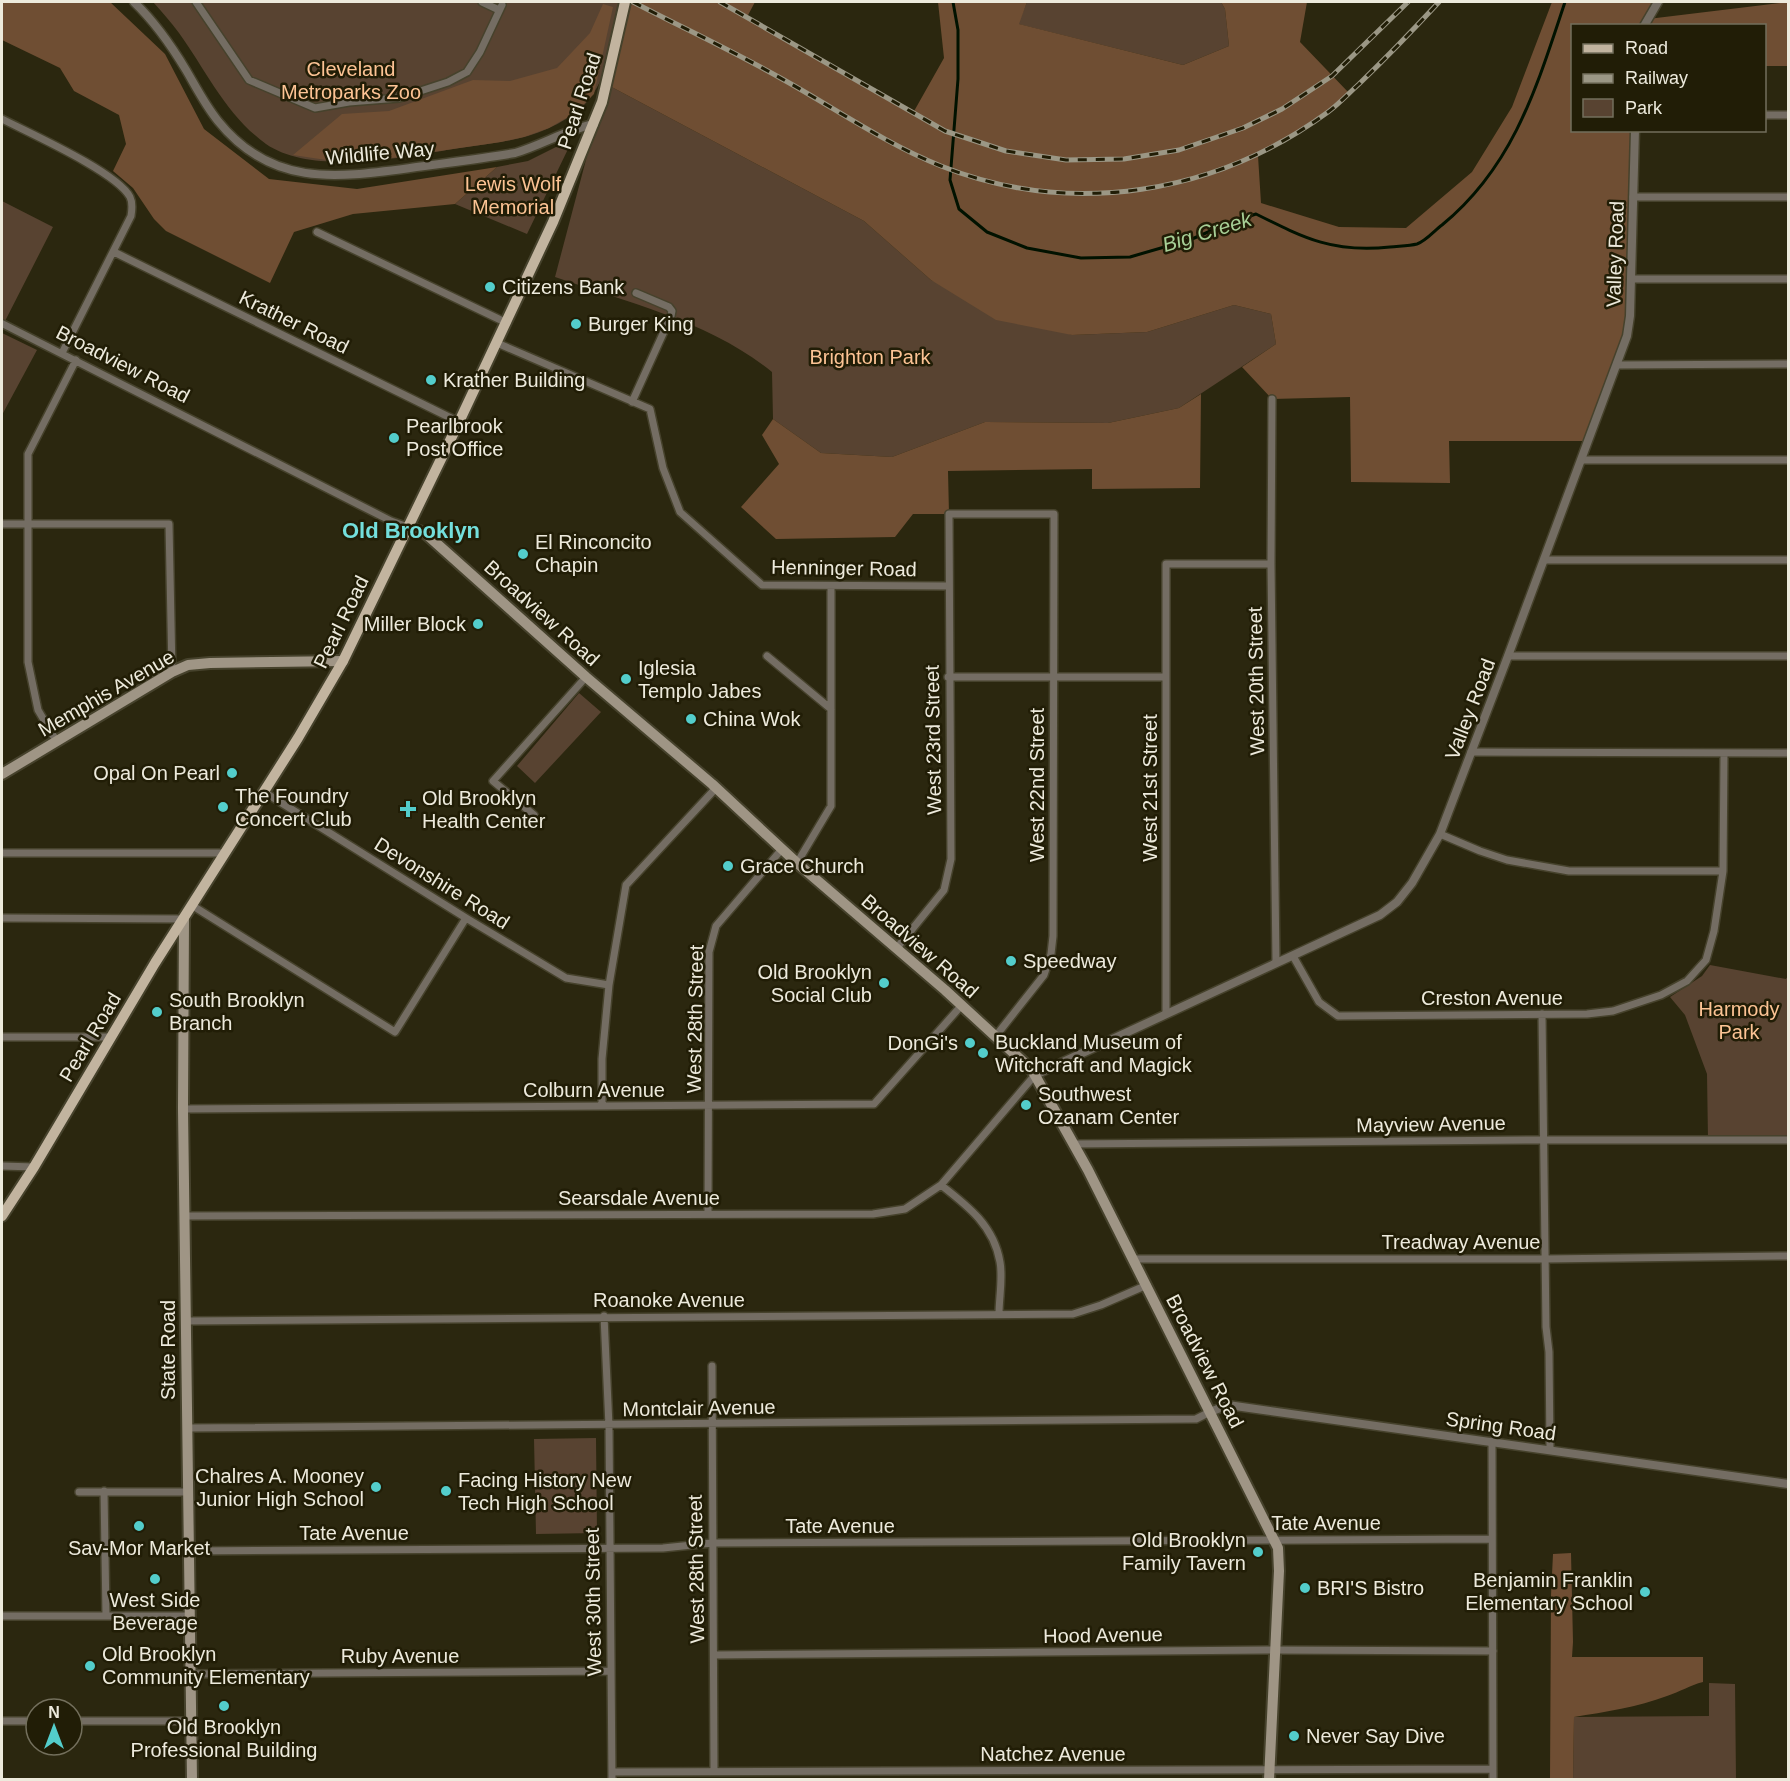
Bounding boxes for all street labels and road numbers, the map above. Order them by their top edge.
street label: Pearl Road [553,50,605,152]
street label: Wildlife Way [325,137,435,169]
street label: Valley Road [1602,200,1628,308]
street label: Krather Road [236,286,352,358]
street label: Broadview Road [53,321,193,407]
street label: Broadview Road [480,556,604,670]
street label: Henninger Road [771,556,917,580]
street label: Pearl Road [309,572,373,672]
street label: West 20th Street [1244,606,1268,755]
street label: Memphis Avenue [34,645,178,741]
street label: Valley Road [1441,655,1499,763]
street label: West 23rd Street [921,665,945,815]
street label: West 22nd Street [1026,707,1048,862]
street label: West 21st Street [1139,714,1161,862]
street label: Devonshire Road [371,833,513,933]
street label: Broadview Road [857,890,983,1002]
street label: West 28th Street [683,944,707,1093]
street label: Creston Avenue [1421,987,1563,1009]
street label: Pearl Road [55,988,125,1086]
street label: Colburn Avenue [523,1079,665,1101]
street label: Mayview Avenue [1356,1112,1506,1136]
street label: Searsdale Avenue [558,1187,720,1209]
street label: Treadway Avenue [1382,1231,1541,1253]
street label: Roanoke Avenue [593,1289,745,1311]
street label: Broadview Road [1162,1291,1248,1431]
street label: State Road [157,1300,179,1400]
street label: Montclair Avenue [622,1396,776,1420]
street label: Spring Road [1444,1407,1558,1445]
street label: West 28th Street [684,1494,708,1643]
street label: Tate Avenue [1271,1512,1381,1534]
street label: Tate Avenue [785,1515,895,1537]
street label: Tate Avenue [299,1522,409,1544]
street label: West 30th Street [581,1527,605,1676]
street label: Hood Avenue [1043,1623,1163,1647]
street label: Ruby Avenue [341,1645,459,1667]
street label: Natchez Avenue [980,1743,1126,1765]

